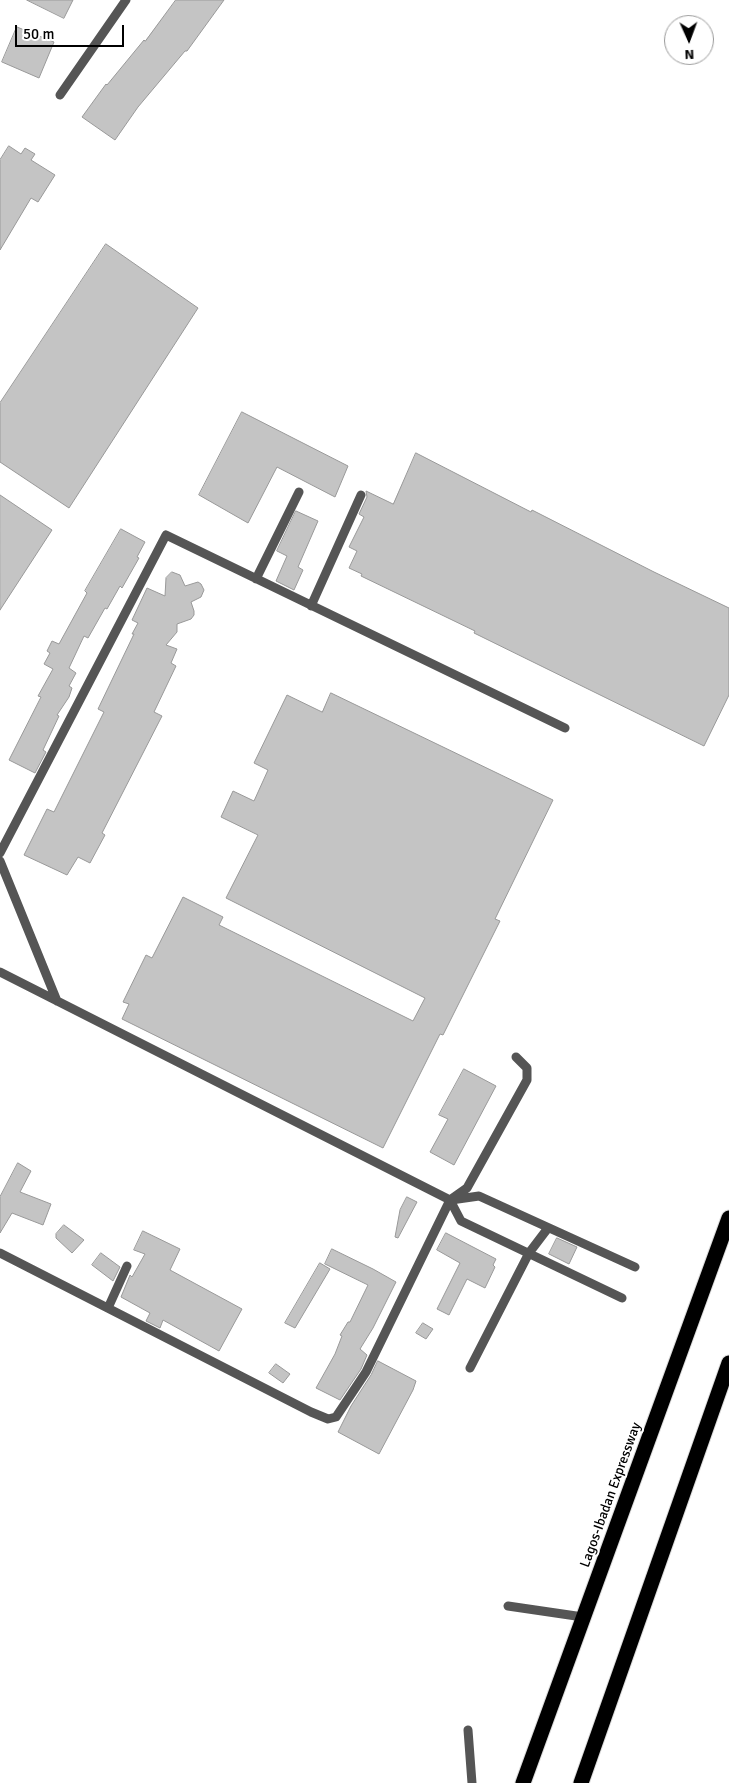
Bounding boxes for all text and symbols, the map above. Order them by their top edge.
scale bar [18,15,126,47]
north arrow [664,15,714,65]
text: 50 m [23,25,54,43]
text: N [684,46,695,63]
street label: Lagos-Ibadan Expressway [577,1420,645,1570]

